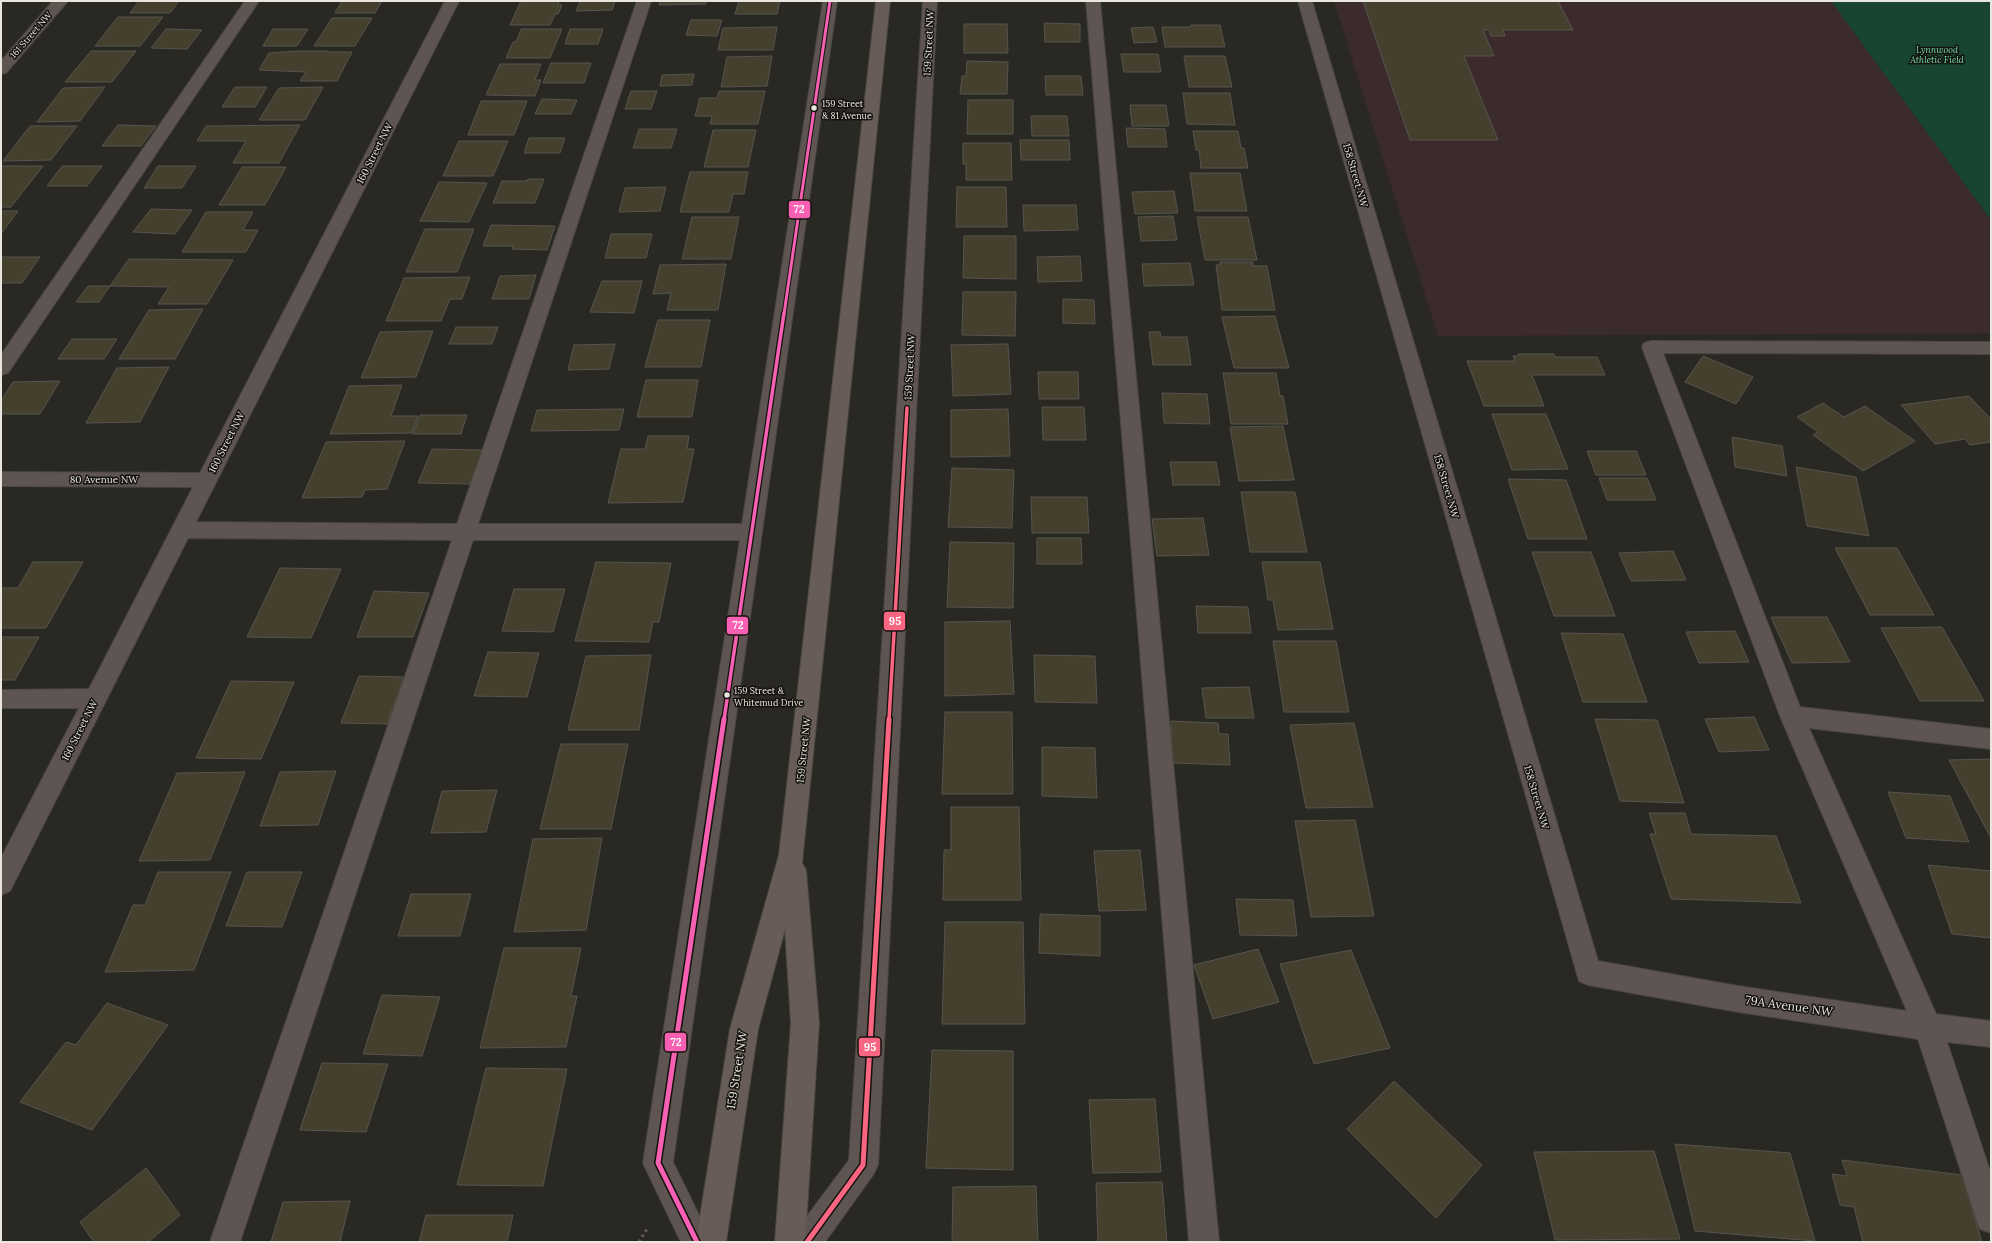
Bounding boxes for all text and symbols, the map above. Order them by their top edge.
street label: 161 Street NW [8,8,54,60]
street label: 159 Street NW [920,9,937,76]
park label: Lynnwood Athletic Field [1909,44,1964,65]
place label: 159 Street & 81 Avenue [822,98,872,121]
marker: 159 Street & 81 Avenue [809,103,819,113]
street label: 160 Street NW [353,120,396,186]
street label: 158 Street NW [1340,142,1371,210]
line badge: 72 [788,200,811,219]
text: 72 [793,202,805,216]
street label: 159 Street NW [901,333,918,400]
street label: 160 Street NW [205,409,248,475]
street label: 158 Street NW [1431,453,1462,521]
street label: 80 Avenue NW [70,473,139,486]
line badge: 95 [883,611,906,631]
text: 95 [889,614,901,628]
line badge: 72 [726,616,749,635]
text: 72 [732,618,744,632]
place label: 159 Street & Whitemud Drive [734,685,803,708]
marker: 159 Street & Whitemud Drive [722,690,732,700]
street label: 160 Street NW [58,697,101,763]
street label: 159 Street NW [794,715,814,784]
street label: 158 Street NW [1521,764,1552,832]
street label: 79A Avenue NW [1744,992,1835,1019]
street label: 159 Street NW [723,1029,750,1110]
line badge: 72 [664,1032,687,1052]
text: 72 [670,1035,682,1049]
line badge: 95 [858,1037,881,1057]
text: 95 [864,1040,876,1054]

